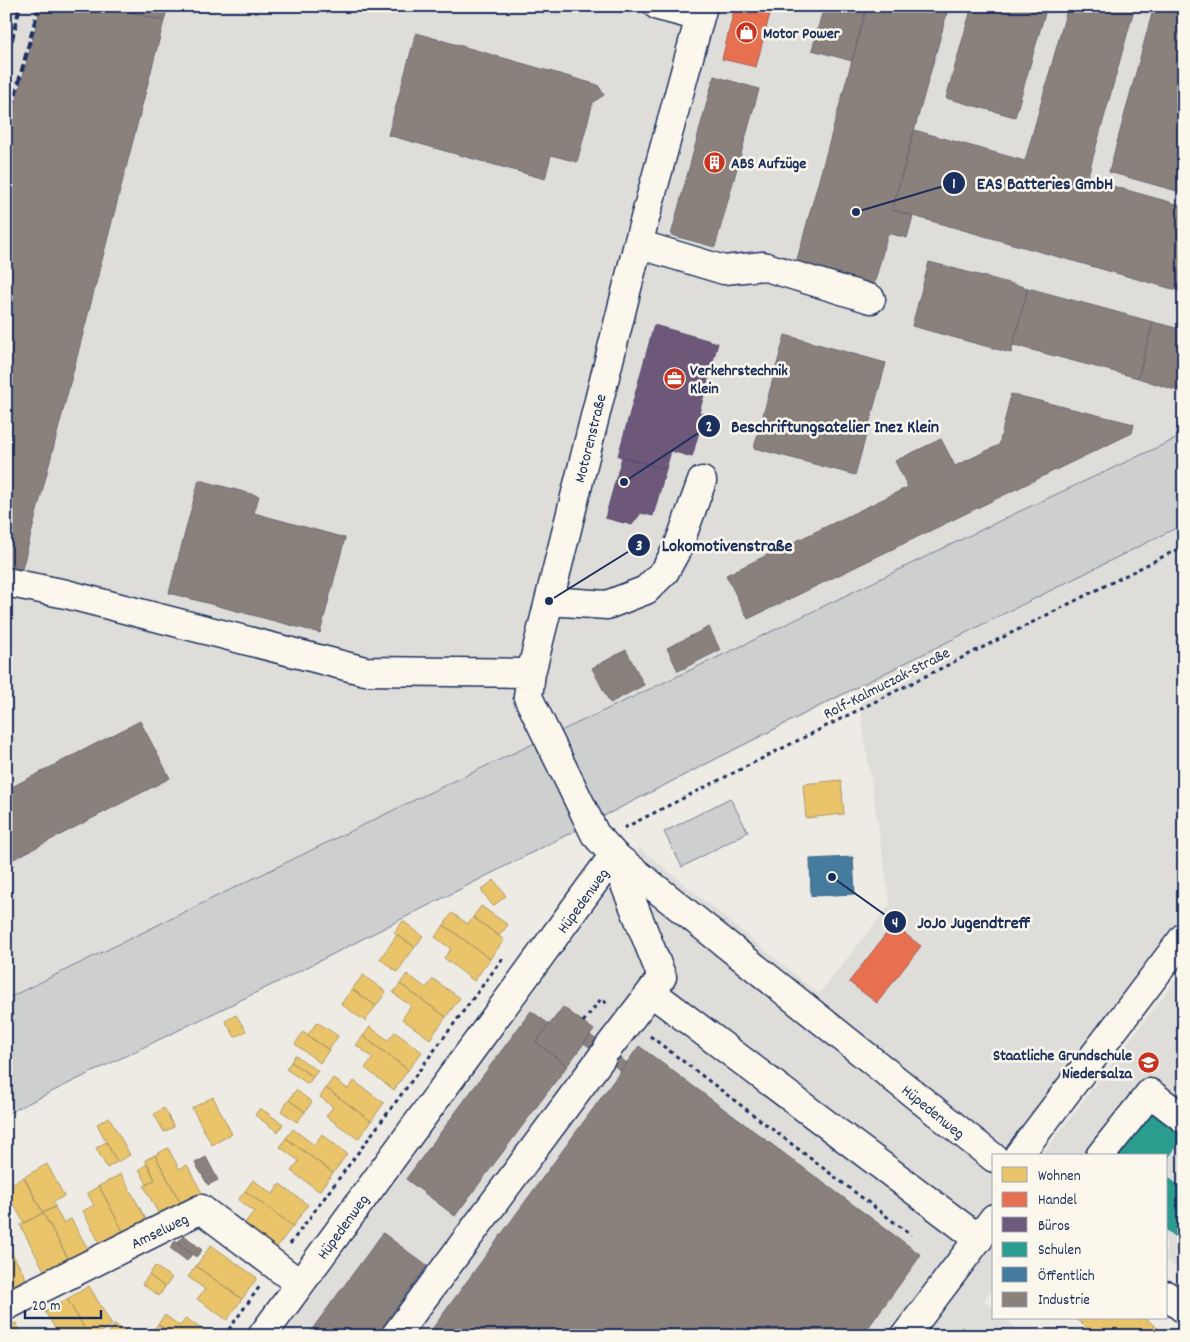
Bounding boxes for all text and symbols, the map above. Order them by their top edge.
shop icon: Motor Power [735,20,759,44]
place label: Motor Power [763,23,841,46]
building icon: ABS Aufzüge [703,150,727,174]
place label: ABS Aufzüge [731,153,806,176]
callout: EAS Batteries GmbH [942,166,1123,199]
text: EAS Batteries GmbH [977,173,1113,198]
text: 1 [952,174,956,196]
place label: Verkehrstechnik Klein [690,360,788,401]
office icon: Verkehrstechnik Klein [662,366,686,390]
street label: Motorenstraße [569,392,614,485]
callout: Beschriftungsatelier Inez Klein [696,409,949,442]
text: Beschriftungsatelier Inez Klein [731,416,939,441]
text: 2 [706,417,712,439]
callout: Lokomotivenstraße [627,528,802,561]
text: Lokomotivenstraße [662,535,792,560]
text: 3 [636,536,643,558]
street label: Rolf-Kalmuczak-Straße [820,642,955,726]
street label: Hüpedenweg [552,864,616,939]
callout: JoJo Jugendtreff [883,905,1041,938]
text: JoJo Jugendtreff [917,912,1031,937]
text: 4 [892,913,898,935]
place label: Staatliche Grundschule Niedersalza [993,1045,1133,1086]
school or university icon: Staatliche Grundschule Niedersalza [1136,1051,1160,1075]
street label: Hüpedenweg [896,1080,969,1146]
legend [992,1154,1168,1320]
text: Wohnen [1038,1166,1081,1188]
street label: Hüpedenweg [312,1190,376,1265]
text: Handel [1038,1190,1077,1212]
street label: Amselweg [127,1208,193,1256]
text: Büros [1038,1216,1070,1238]
text: Schulen [1038,1240,1081,1262]
text: Öffentlich [1038,1266,1095,1288]
scale bar [25,1287,101,1319]
text: Industrie [1038,1290,1090,1312]
text: 20 m [32,1296,60,1318]

